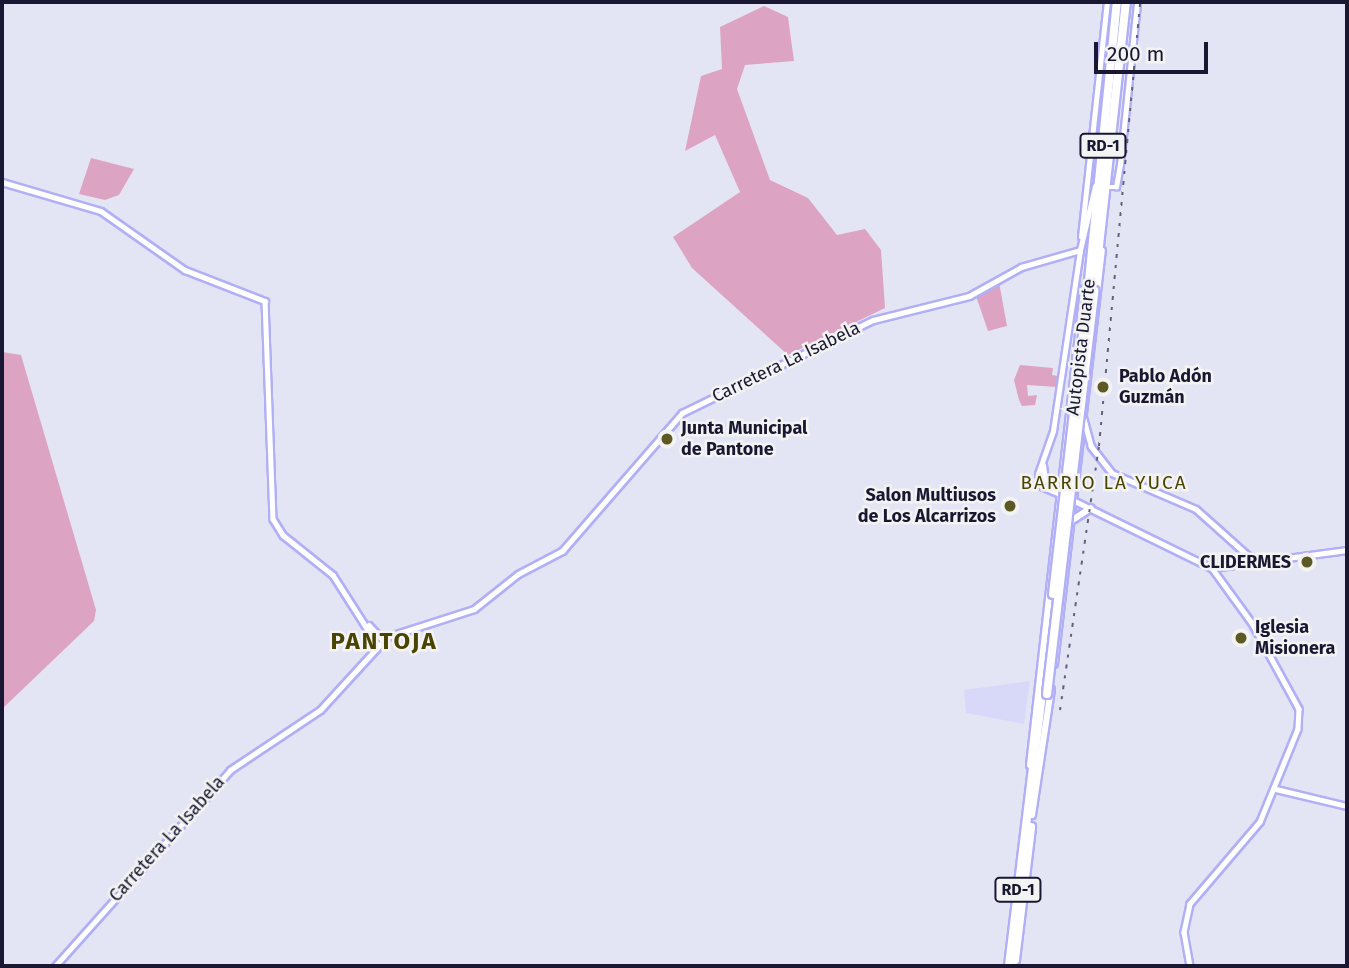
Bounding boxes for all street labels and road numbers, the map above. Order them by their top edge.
road number: RD-1 [1078,134,1128,158]
street label: Autopista Duarte [1062,277,1100,417]
street label: Carretera La Isabela [708,317,864,407]
street label: Carretera La Isabela [105,772,229,906]
road number: RD-1 [993,877,1042,902]

